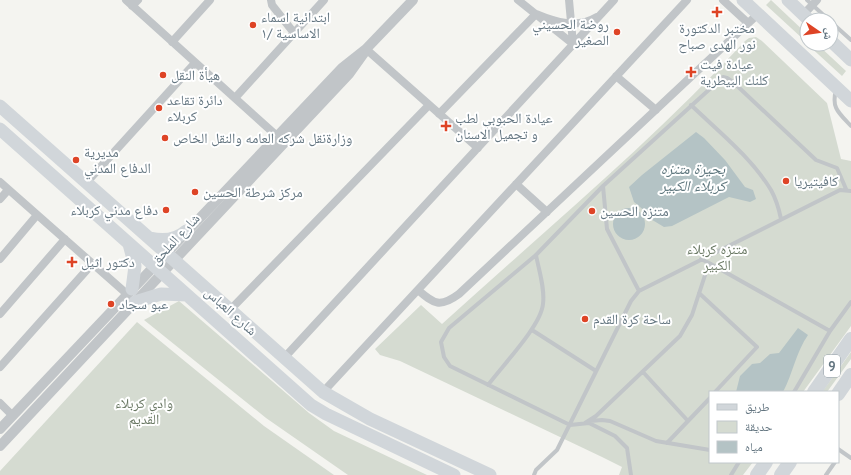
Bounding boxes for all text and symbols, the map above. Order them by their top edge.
marker: مختبر الدكتورة نور الهدى صباح [711,6,723,18]
place label: ابتدائية اسماء الاساسية /١ [261,8,330,42]
north arrow [799,12,839,52]
place label: روضة الحسيني الصغير [532,15,609,49]
place label: مختبر الدكتورة نور الهدى صباح [678,19,756,54]
marker: ابتدائية اسماء الاساسية /١ [248,20,258,30]
marker: روضة الحسيني الصغير [612,27,622,37]
text: ش [820,27,837,42]
place label: عيادة فيت كلنك البيطرية [700,55,769,89]
place label: هيأة النقل [171,66,220,84]
marker: عيادة فيت كلنك البيطرية [685,66,697,78]
marker: هيأة النقل [158,70,168,80]
place label: دائرة تقاعد كربلاء [167,91,223,125]
marker: دائرة تقاعد كربلاء [154,103,164,113]
place label: عيادة الحبوبي لطب و تجميل الاسنان [455,109,553,143]
marker: عيادة الحبوبي لطب و تجميل الاسنان [440,120,452,132]
place label: وزارةنقل شركه العامه والنقل الخاص [173,129,352,147]
marker: وزارةنقل شركه العامه والنقل الخاص [160,133,170,143]
place label: مديرية الدفاع المدني [84,143,151,180]
marker: مديرية الدفاع المدني [71,155,81,165]
water label: بحيرة متنزه كربلاء الكبير [659,159,729,195]
place label: كافيتيريا [794,172,839,190]
marker: كافيتيريا [781,176,791,186]
place label: مركز شرطة الحسين [203,183,303,201]
marker: مركز شرطة الحسين [190,187,200,197]
place label: دفاع مدني كربلاء [70,201,158,222]
place label: متنزه الحسين [600,202,669,220]
marker: دفاع مدني كربلاء [161,205,171,215]
marker: متنزه الحسين [587,206,597,216]
street label: شارع الملحق [147,209,204,269]
park label: متنزه كربلاء الكبير [687,240,747,274]
place label: دكتور اثيل [81,253,135,271]
marker: دكتور اثيل [66,256,78,268]
street label: شارع العباس [200,283,261,340]
place label: عبو سجاد [119,295,168,313]
marker: عبو سجاد [106,299,116,309]
place label: ساحة كرة القدم [593,310,671,329]
marker: ساحة كرة القدم [580,314,590,324]
road number: 9 [824,355,840,377]
legend [709,391,839,463]
park label: وادي كربلاء القديم [115,394,173,429]
text: طريق [745,399,770,414]
text: حديقة [745,419,773,434]
text: مياه [745,439,763,454]

